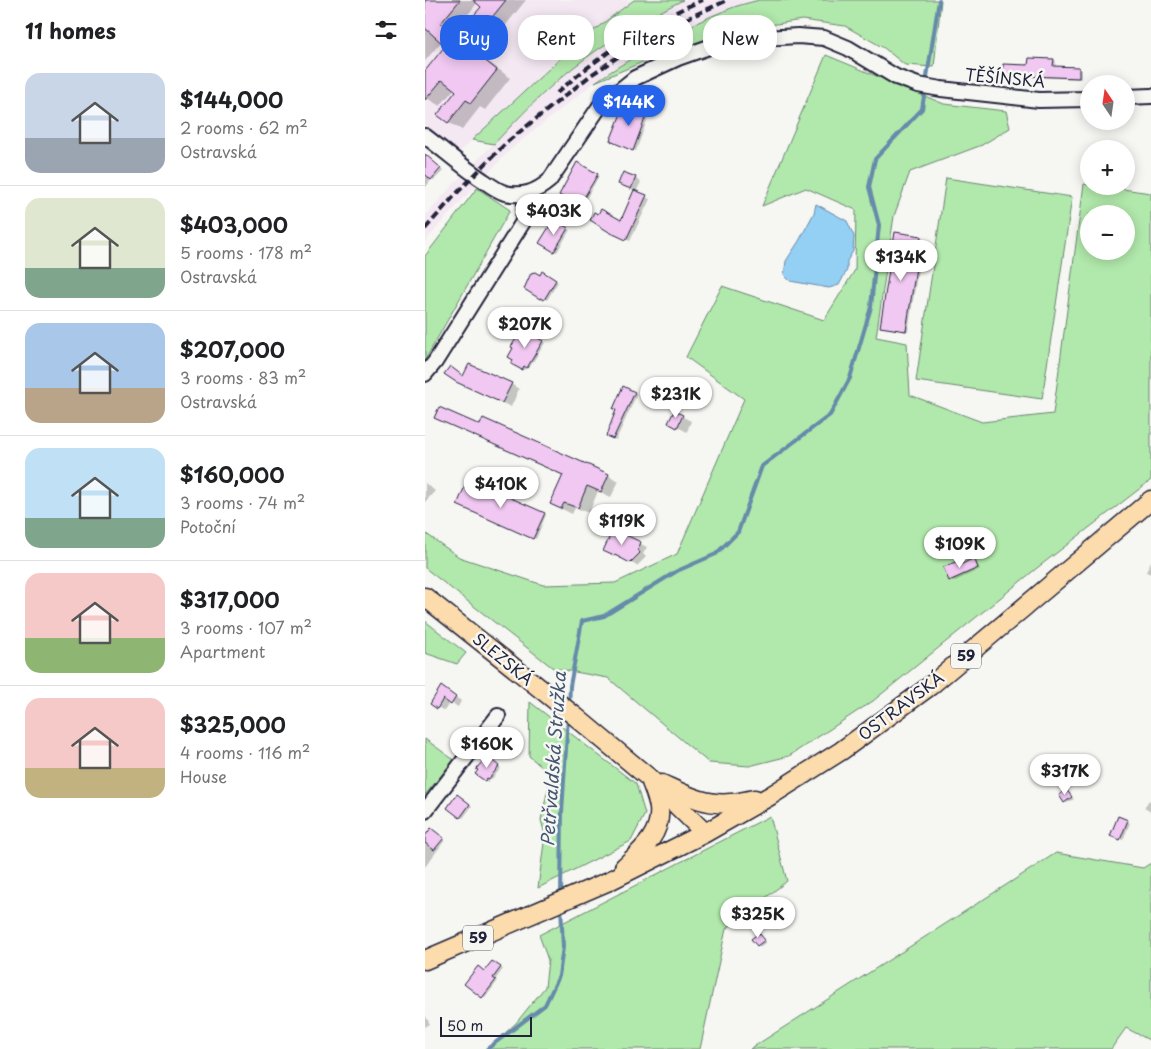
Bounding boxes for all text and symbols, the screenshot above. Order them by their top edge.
text: 11 homes [25,14,116,46]
chip: Buy [440,15,508,60]
chip: Rent [518,15,594,60]
chip: Filters [604,15,693,60]
chip: New [703,15,777,60]
icon: filters [372,16,400,44]
street label: TĚŠÍNSKÁ [964,62,1046,92]
north arrow [1080,75,1135,130]
map controls [1080,75,1135,260]
text: $144,000 [180,83,283,115]
pin: $144K [594,84,664,127]
text: $144K [603,89,655,113]
icon: home [65,93,125,153]
text: 2 rooms · 62 m² [180,115,308,139]
text: Ostravská [180,139,257,163]
button: + [1080,140,1135,195]
pin: $403K [519,194,589,236]
text: $403K [526,198,582,222]
button: − [1080,205,1135,260]
text: $403,000 [180,208,288,240]
icon: home [65,218,125,278]
text: 5 rooms · 178 m² [180,240,312,264]
pin: $134K [866,240,936,282]
text: $134K [876,244,927,268]
text: Ostravská [180,264,257,288]
pin: $207K [490,306,560,349]
text: $207K [498,311,552,335]
text: $207,000 [180,333,285,365]
icon: home [65,343,125,403]
text: 3 rooms · 83 m² [180,365,306,389]
pin: $231K [641,376,711,419]
text: $231K [651,381,701,405]
text: Ostravská [180,389,257,413]
text: $160,000 [180,458,284,490]
pin: $410K [466,466,536,509]
icon: home [65,468,125,528]
text: $410K [475,471,527,495]
text: 3 rooms · 74 m² [180,490,305,514]
pin: $119K [587,504,657,546]
text: $119K [599,508,645,532]
text: Potoční [180,514,236,538]
pin: $109K [925,526,995,569]
text: $109K [935,531,985,555]
text: $317,000 [180,583,280,615]
icon: home [65,593,125,653]
text: 3 rooms · 107 m² [180,615,312,639]
street label: SLEZSKÁ [468,626,539,690]
text: Apartment [180,639,265,663]
road number: 59 [951,644,981,668]
street label: OSTRAVSKÁ [853,665,948,745]
water label: Petřvaldská Stružka [533,670,572,847]
text: $325,000 [180,708,286,740]
icon: home [65,718,125,778]
pin: $160K [452,726,522,769]
text: $160K [461,731,513,755]
text: 4 rooms · 116 m² [180,740,310,764]
pin: $317K [1030,754,1100,796]
text: $317K [1041,758,1089,782]
text: House [180,764,227,788]
pin: $325K [723,896,793,939]
text: $325K [731,901,785,925]
road number: 59 [463,926,493,950]
scale bar [440,1014,533,1037]
text: 50 m [447,1015,483,1036]

